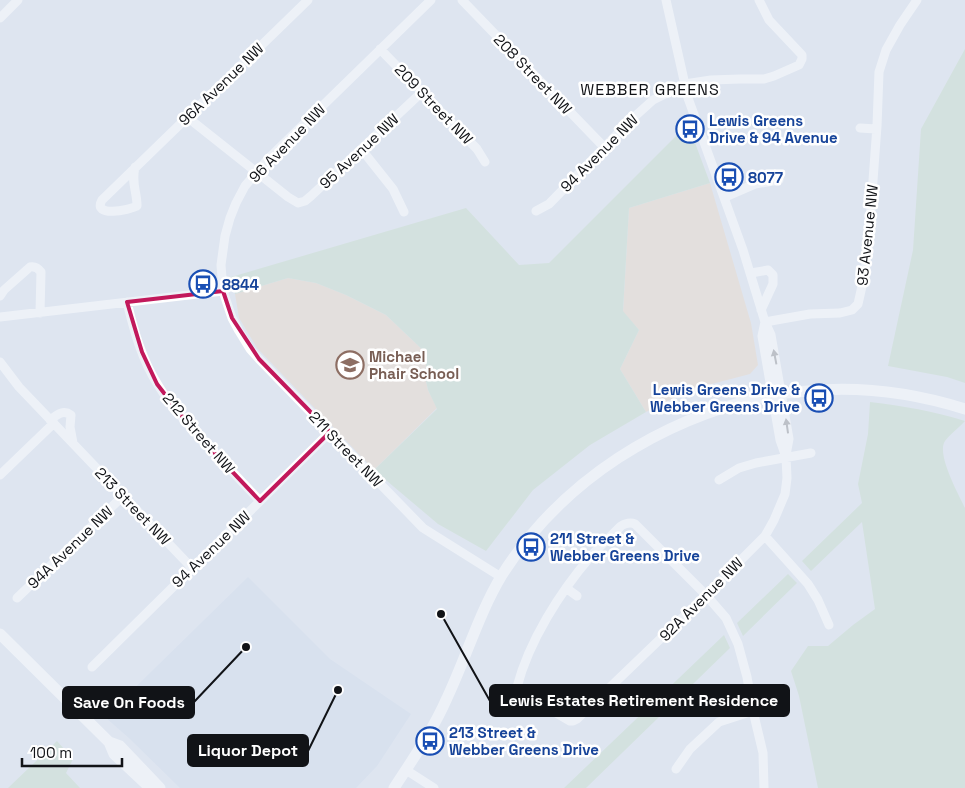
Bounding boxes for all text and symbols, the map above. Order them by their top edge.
street label: 208 Street NW [490,30,576,118]
street label: 96A Avenue NW [174,39,268,129]
street label: 209 Street NW [391,60,477,148]
district label: WEBBER GREENS [580,79,720,100]
street label: 96 Avenue NW [245,100,329,186]
street label: 95 Avenue NW [315,109,403,193]
street label: 94 Avenue NW [556,110,642,196]
place label: Lewis Greens Drive & 94 Avenue [709,111,838,147]
bus stop icon: Lewis Greens Drive & 94 Avenue [675,114,705,144]
bus stop icon: 8077 [714,162,744,192]
place label: 8077 [748,168,783,187]
street label: 93 Avenue NW [852,183,882,287]
bus stop icon: 8844 [188,269,218,299]
place label: 8844 [222,275,260,294]
place label: Michael Phair School [369,347,459,383]
one-way arrow [771,349,779,365]
school or university icon: Michael Phair School [335,350,365,380]
place label: Lewis Greens Drive & Webber Greens Drive [650,380,800,416]
bus stop icon: Lewis Greens Drive & Webber Greens Drive [804,383,834,413]
street label: 212 Street NW [159,389,239,477]
street label: 211 Street NW [305,407,387,491]
one-way arrow [782,417,790,433]
street label: 213 Street NW [91,463,175,549]
street label: 94A Avenue NW [23,501,117,593]
street label: 94 Avenue NW [168,507,254,591]
place label: 211 Street & Webber Greens Drive [550,529,700,565]
bus stop icon: 211 Street & Webber Greens Drive [516,532,546,562]
street label: 92A Avenue NW [655,553,747,645]
callout: Lewis Estates Retirement Residence [490,685,789,716]
callout: Save On Foods [63,687,194,718]
text: Lewis Estates Retirement Residence [500,690,778,711]
text: Save On Foods [73,692,185,713]
place label: 213 Street & Webber Greens Drive [449,723,599,759]
bus stop icon: 213 Street & Webber Greens Drive [415,726,445,756]
callout: Liquor Depot [188,735,308,766]
scale bar [22,736,122,768]
text: Liquor Depot [198,740,298,761]
text: 100 m [30,743,72,762]

